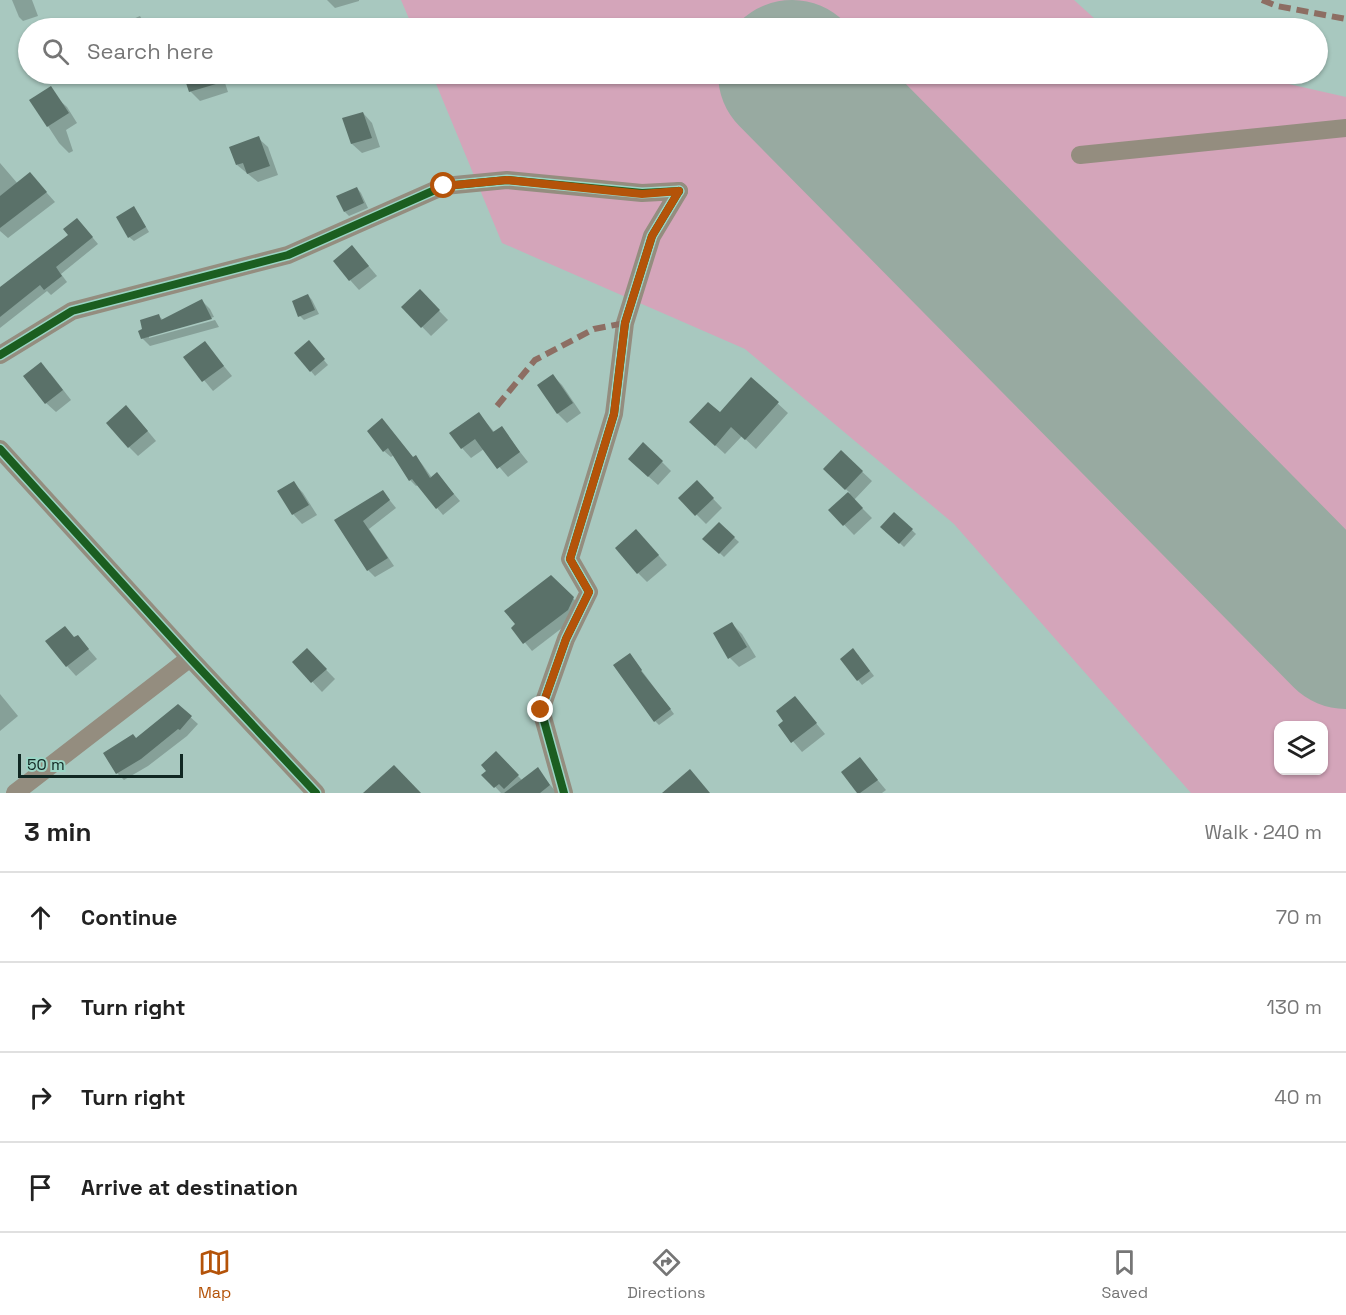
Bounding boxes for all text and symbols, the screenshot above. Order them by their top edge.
search box [18,18,1328,84]
icon: search [39,35,72,68]
text: Search here [87,37,214,65]
route start [430,172,456,198]
route end [527,696,553,722]
map controls [1274,721,1328,775]
button: layers [1274,721,1328,775]
scale bar [18,751,183,778]
text: 50 m [27,754,65,775]
text: 3 min [24,815,92,849]
text: Walk · 240 m [1204,819,1322,845]
icon: ahead [24,901,57,934]
text: Continue [81,903,177,931]
text: 70 m [1276,904,1322,930]
icon: right [24,991,57,1024]
text: Turn right [81,993,186,1021]
text: 130 m [1266,994,1322,1020]
icon: right [24,1081,57,1114]
text: Turn right [81,1083,186,1111]
text: 40 m [1274,1084,1322,1110]
icon: arrive [24,1171,57,1204]
text: Arrive at destination [81,1173,298,1201]
tab: Map [198,1246,231,1303]
tab: Directions [627,1246,706,1303]
tab: Saved [1101,1246,1148,1303]

